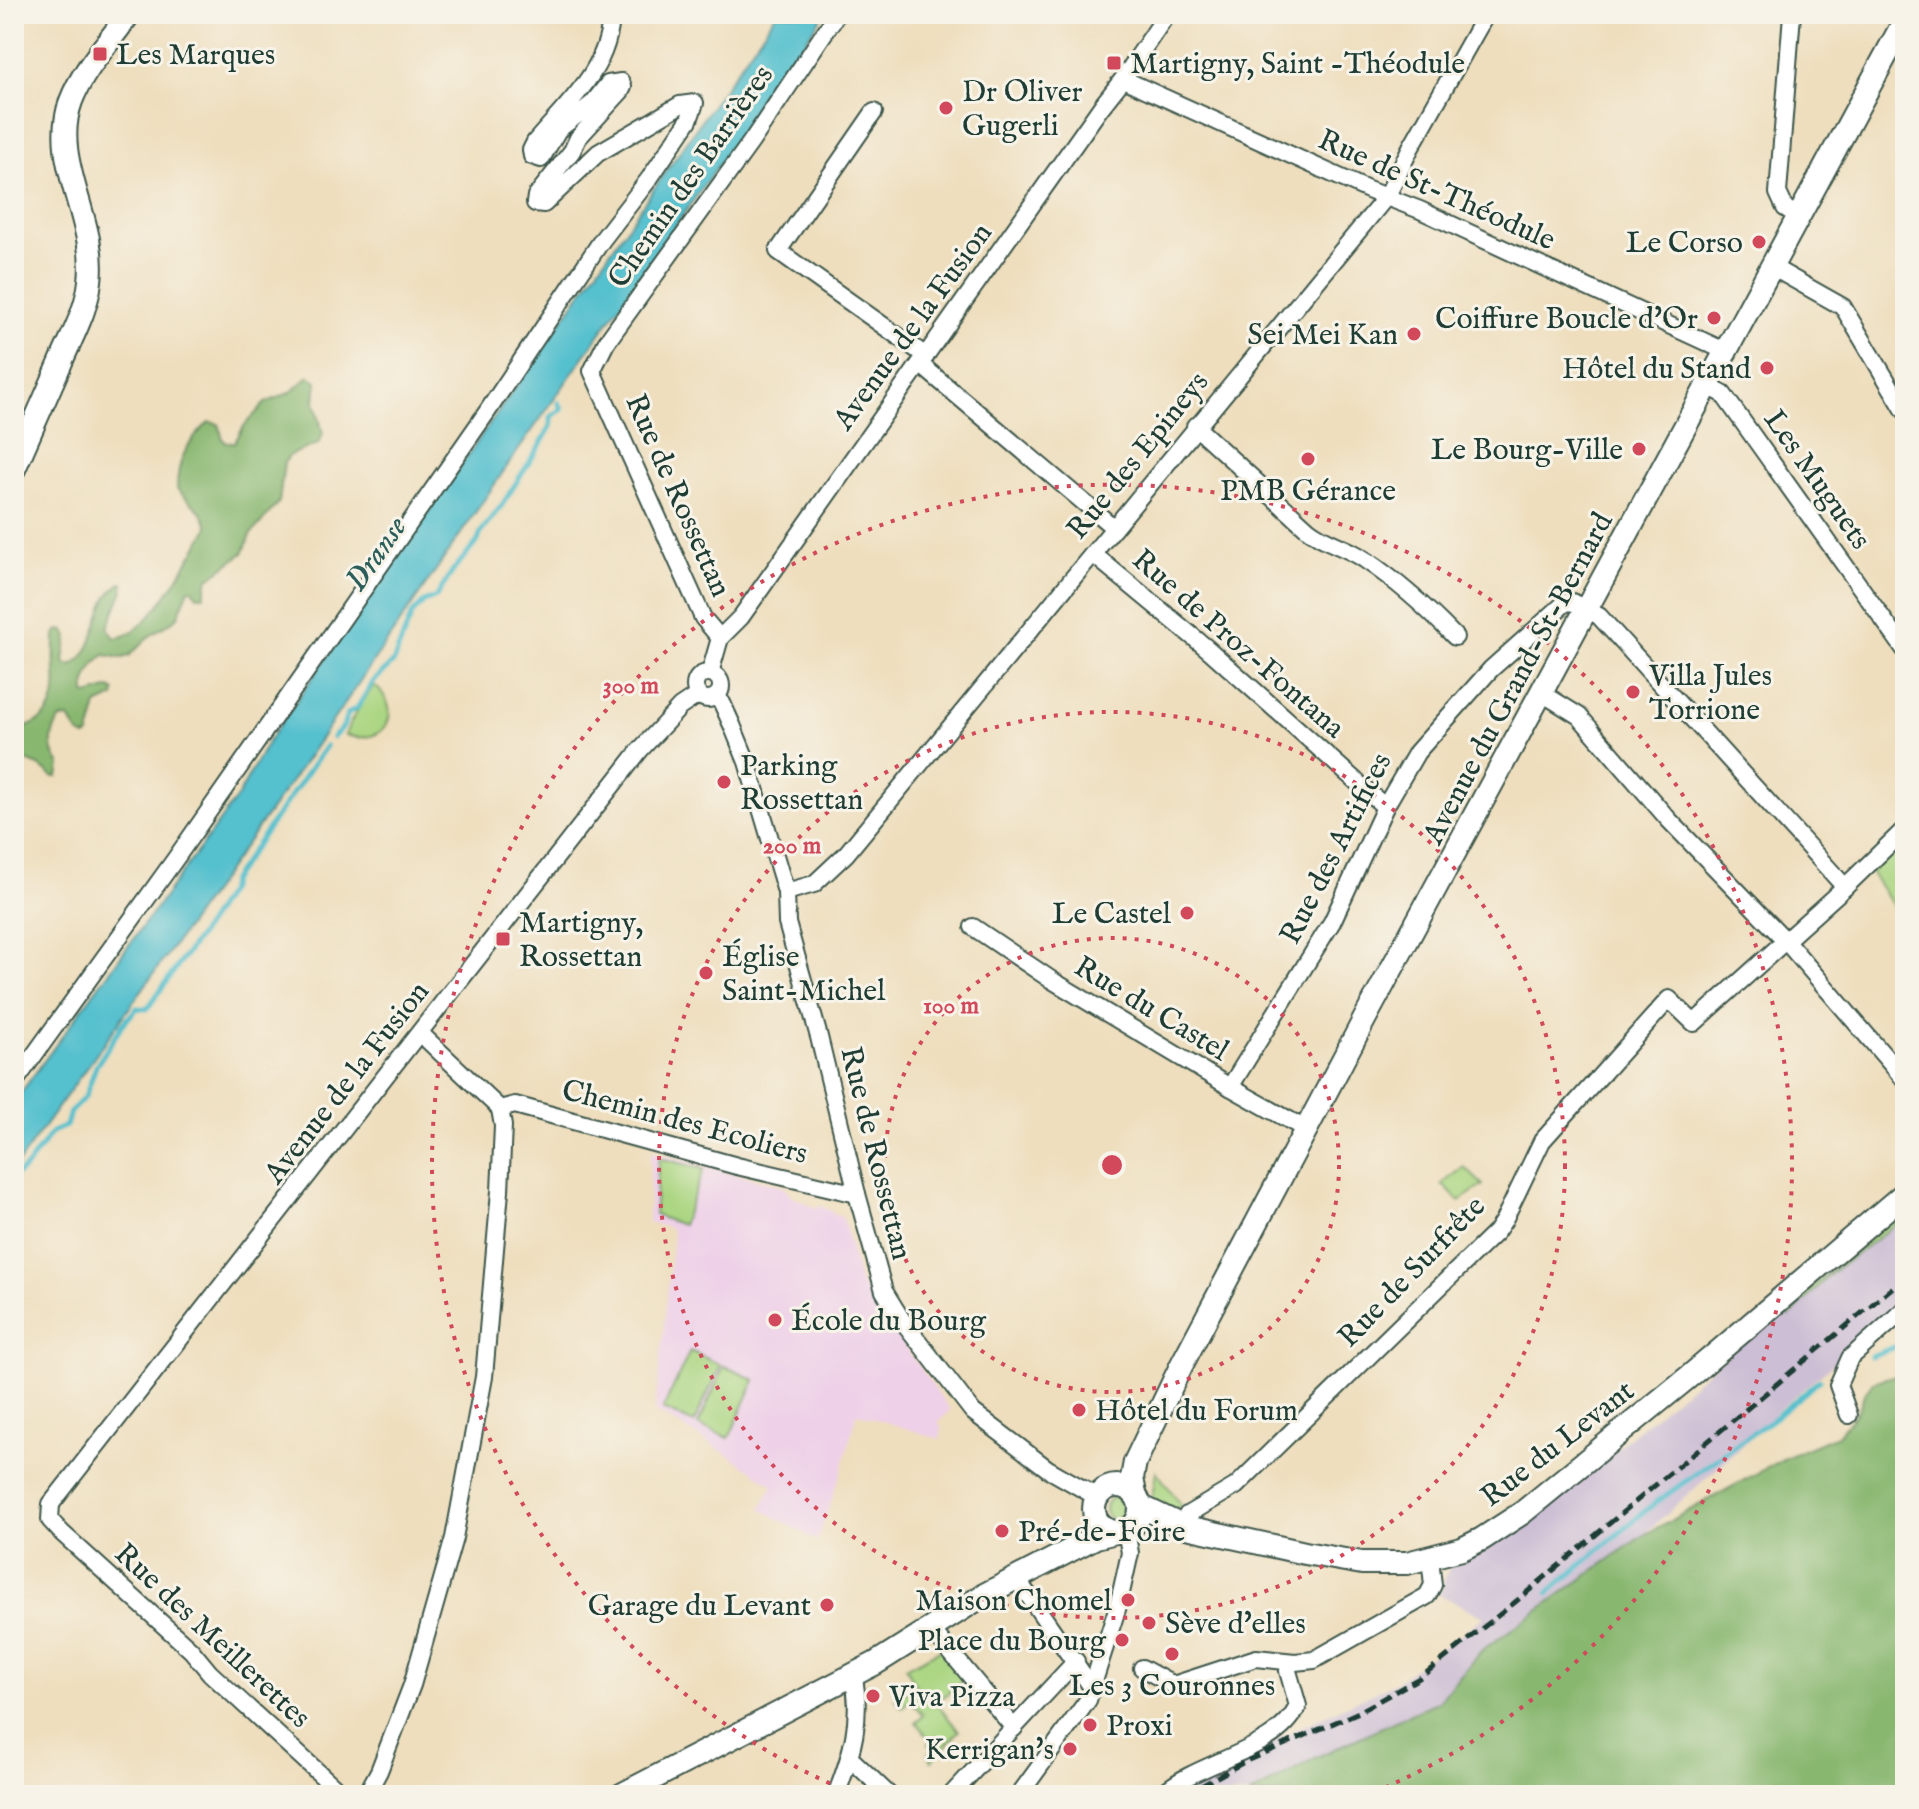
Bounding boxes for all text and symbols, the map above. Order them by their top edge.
place label: Les Marques [116,37,275,75]
marker: Les Marques [91,45,109,63]
place label: Martigny, Saint -Théodule [1130,46,1465,84]
marker: Martigny, Saint -Théodule [1105,54,1123,72]
street label: Chemin des Barrières [600,58,783,296]
place label: Dr Oliver Gugerli [962,74,1083,146]
marker: Dr Oliver Gugerli [937,99,955,117]
street label: Rue de St-Théodule [1312,121,1561,260]
street label: Avenue de la Fusion [825,216,1002,439]
place label: Le Corso [1626,225,1743,263]
marker: Le Corso [1750,233,1768,251]
place label: Coiffure Boucle d'Or [1435,301,1698,339]
marker: Coiffure Boucle d'Or [1705,309,1723,327]
place label: Sei Mei Kan [1247,317,1398,355]
marker: Sei Mei Kan [1405,325,1423,343]
place label: Hôtel du Stand [1562,351,1752,389]
marker: Hôtel du Stand [1758,359,1776,377]
street label: Rue des Epineys [1059,364,1218,548]
street label: Rue de Rossettan [615,388,739,603]
street label: Les Muguets [1754,403,1878,558]
place label: Le Bourg-Ville [1431,432,1623,470]
marker: Le Bourg-Ville [1630,440,1648,458]
marker: PMB Gérance [1299,450,1317,468]
place label: PMB Gérance [1220,473,1396,511]
street label: Avenue du Grand-St-Bernard [1415,506,1623,852]
water label: Dranse [337,509,418,600]
street label: Rue de Proz-Fontana [1123,542,1352,747]
place label: Villa Jules Torrione [1648,658,1772,730]
text: 300 m [603,671,660,702]
marker: Villa Jules Torrione [1624,683,1642,701]
street label: Rue des Artifices [1272,747,1401,951]
place label: Parking Rossettan [740,748,863,820]
marker: Parking Rossettan [715,773,733,791]
text: 200 m [763,831,822,862]
place label: Le Castel [1052,896,1172,934]
marker: Le Castel [1178,904,1196,922]
place label: Martigny, Rossettan [519,905,643,977]
marker: Martigny, Rossettan [494,930,512,948]
place label: Église Saint-Michel [722,938,886,1011]
street label: Rue du Castel [1067,949,1236,1071]
marker: Église Saint-Michel [697,964,715,982]
street label: Avenue de la Fusion [256,974,439,1193]
text: 100 m [923,991,980,1022]
street label: Rue de Rossettan [830,1043,920,1264]
street label: Chemin des Ecoliers [557,1072,812,1174]
centre of rings [1098,1151,1126,1179]
street label: Rue de Surfrête [1330,1188,1494,1356]
place label: École du Bourg [791,1302,987,1341]
marker: École du Bourg [766,1311,784,1329]
street label: Rue du Levant [1474,1373,1643,1516]
place label: Hôtel du Forum [1095,1393,1298,1431]
marker: Hôtel du Forum [1070,1401,1088,1419]
place label: Pré-de-Foire [1018,1514,1185,1552]
marker: Pré-de-Foire [993,1522,1011,1540]
street label: Rue des Meillerettes [105,1536,318,1737]
place label: Maison Chomel [915,1583,1113,1621]
place label: Garage du Levant [588,1588,811,1626]
marker: Maison Chomel [1119,1591,1137,1609]
marker: Garage du Levant [818,1596,836,1614]
place label: Sève d'elles [1165,1606,1306,1644]
marker: Sève d'elles [1140,1614,1158,1632]
place label: Place du Bourg [917,1623,1107,1661]
marker: Place du Bourg [1113,1631,1131,1649]
marker: Les 3 Couronnes [1163,1645,1181,1663]
place label: Les 3 Couronnes [1069,1668,1275,1706]
place label: Viva Pizza [888,1679,1015,1717]
marker: Viva Pizza [864,1687,882,1705]
place label: Proxi [1106,1708,1173,1746]
marker: Proxi [1081,1716,1099,1734]
place label: Kerrigan's [925,1732,1054,1770]
marker: Kerrigan's [1061,1740,1079,1758]

